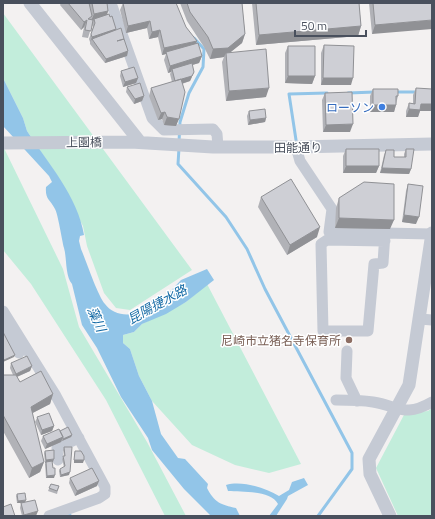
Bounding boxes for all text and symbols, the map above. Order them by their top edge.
scale bar [295,12,366,38]
text: 50 m [301,16,327,35]
place label: ローソン [326,98,374,117]
marker: ローソン [377,102,387,112]
street label: 上園橋 [66,132,102,152]
street label: 田能通り [274,138,322,157]
water label: 昆陽捷水路 [124,279,191,329]
water label: 藻川 [83,303,112,337]
place label: 尼崎市立猪名寺保育所 [221,331,341,350]
marker: 尼崎市立猪名寺保育所 [344,335,354,345]

